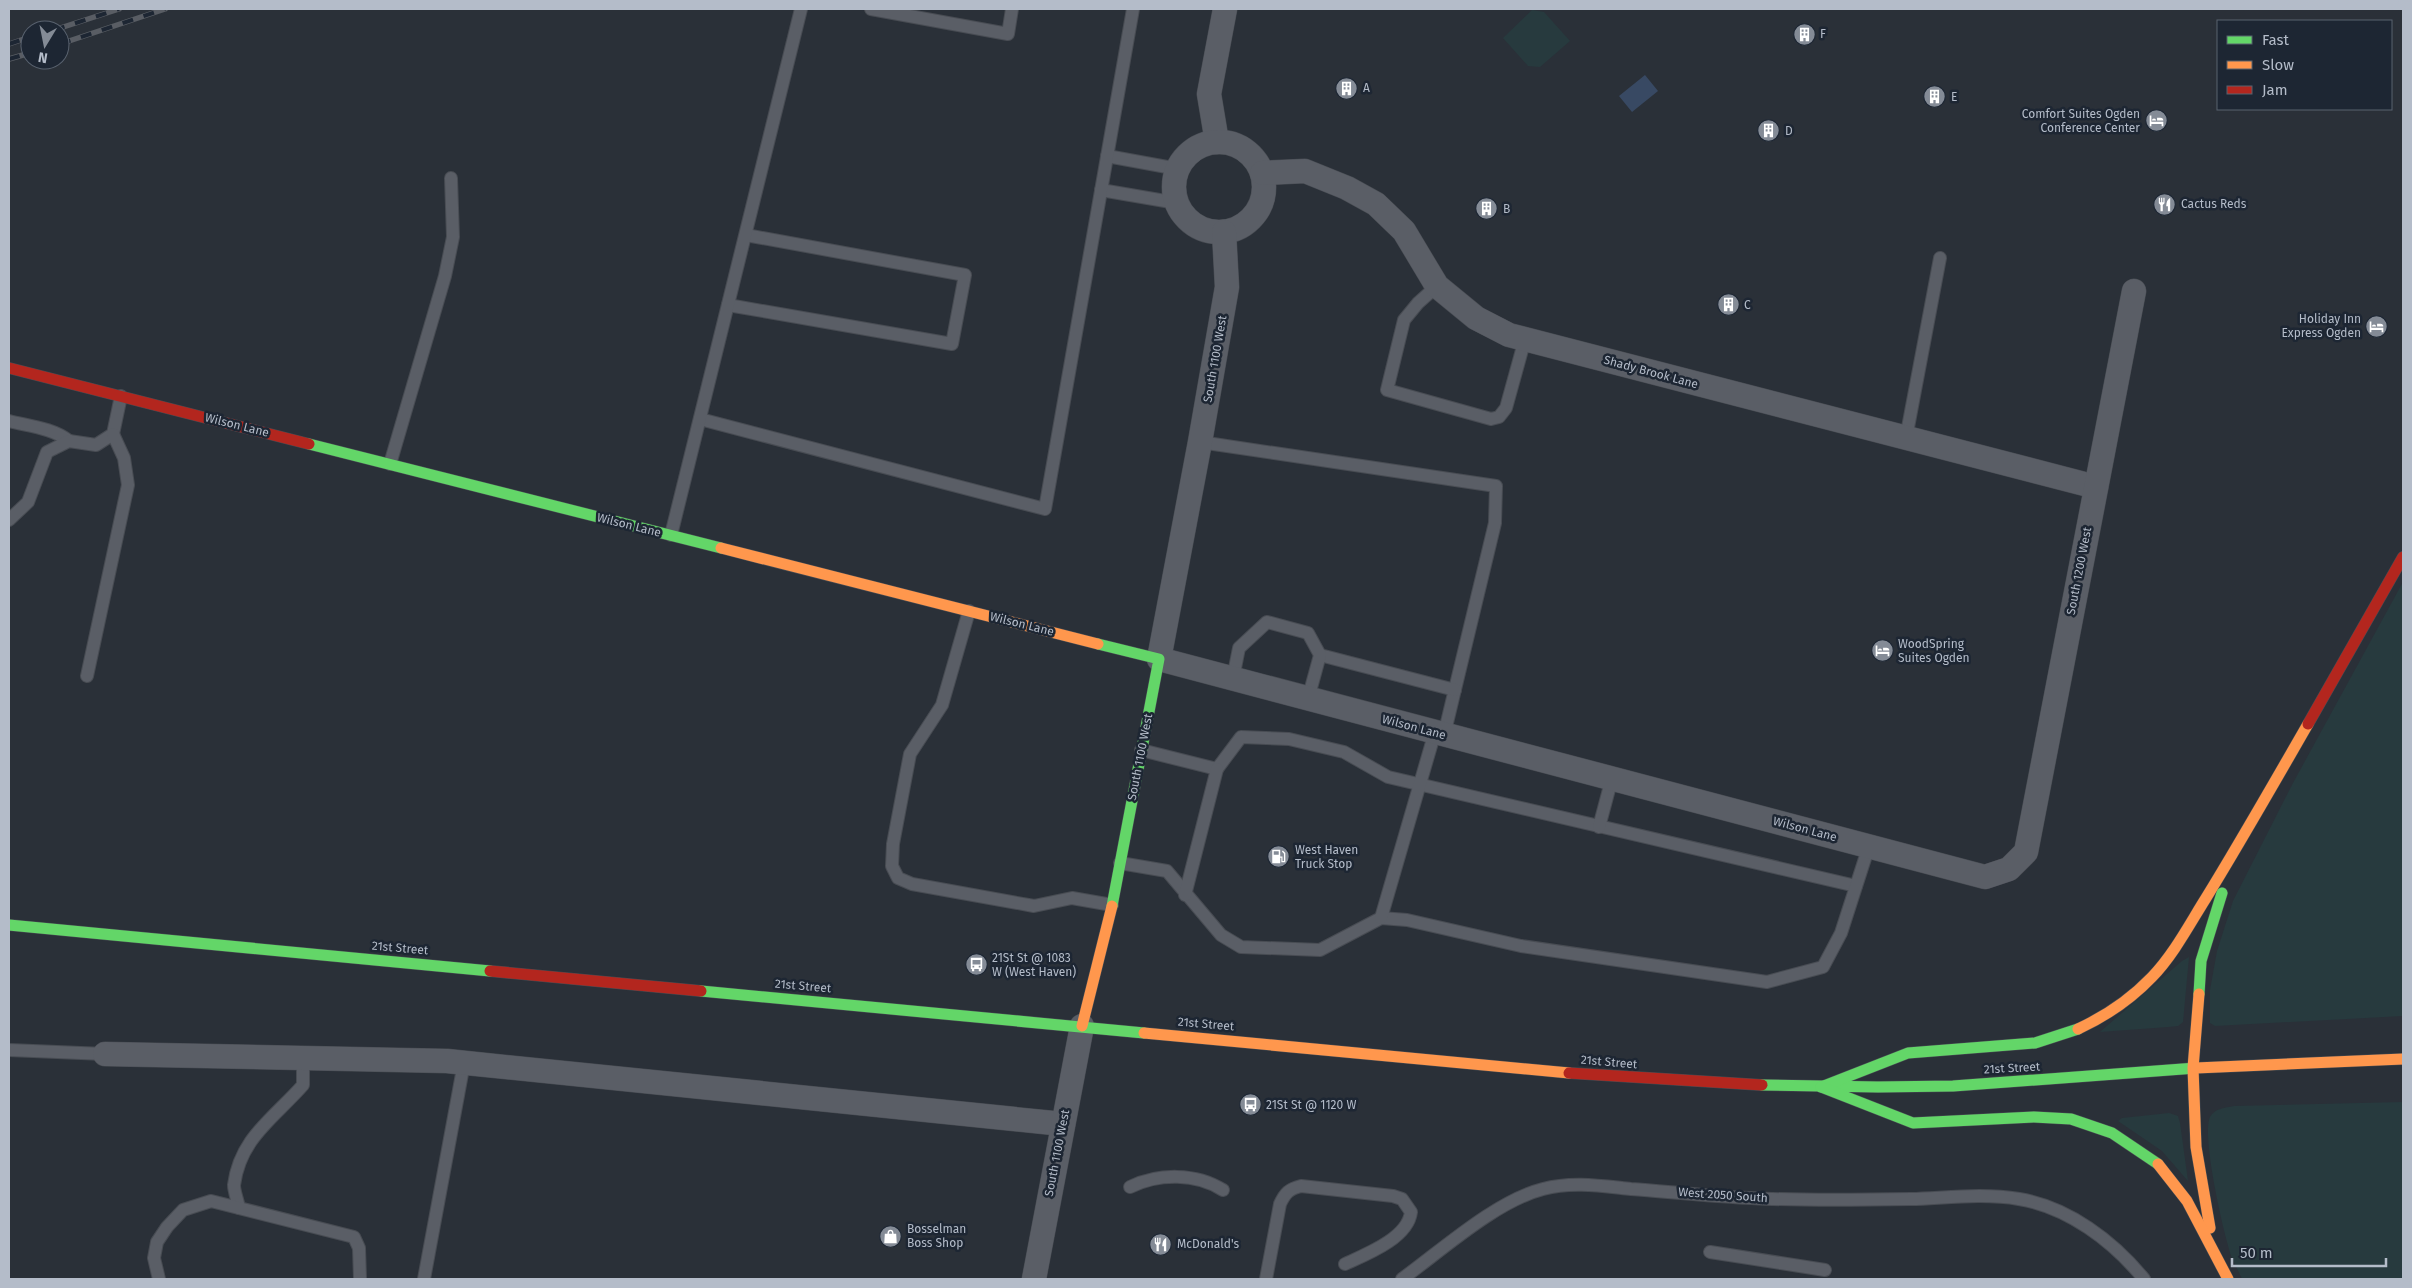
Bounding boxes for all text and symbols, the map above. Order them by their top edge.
north arrow [20,20,70,70]
legend [2217,20,2392,110]
building icon: F [1792,22,1816,46]
place label: F [1820,27,1826,41]
text: Fast [2262,31,2289,49]
text: N [37,48,49,66]
text: Slow [2262,56,2294,74]
building icon: A [1335,76,1359,100]
place label: A [1363,81,1370,95]
text: Jam [2262,81,2288,99]
building icon: E [1923,85,1947,109]
place label: E [1951,90,1957,104]
place label: Comfort Suites Ogden Conference Center [2022,107,2140,135]
hotel icon: Comfort Suites Ogden Conference Center [2144,109,2168,133]
building icon: D [1757,119,1781,143]
place label: D [1785,124,1793,138]
restaurant icon: Cactus Reds [2153,192,2177,216]
building icon: B [1475,197,1499,221]
place label: Cactus Reds [2181,197,2247,211]
place label: B [1503,202,1510,216]
building icon: C [1716,293,1740,317]
place label: C [1744,298,1751,312]
place label: Holiday Inn Express Ogden [2281,312,2361,340]
street label: South 1100 West [1200,314,1230,404]
hotel icon: Holiday Inn Express Ogden [2365,314,2389,338]
street label: Shady Brook Lane [1602,353,1700,391]
street label: Wilson Lane [203,410,271,440]
street label: Wilson Lane [595,510,663,540]
street label: South 1200 West [2064,525,2094,616]
street label: Wilson Lane [988,609,1056,639]
place label: WoodSpring Suites Ogden [1898,637,1970,665]
hotel icon: WoodSpring Suites Ogden [1870,639,1894,663]
street label: South 1100 West [1125,712,1155,802]
street label: Wilson Lane [1381,712,1447,742]
street label: Wilson Lane [1772,814,1838,844]
place label: West Haven Truck Stop [1295,843,1358,871]
fuel station icon: West Haven Truck Stop [1267,845,1291,869]
street label: 21st Street [371,939,429,957]
place label: 21St St @ 1083 W (West Haven) [992,951,1076,979]
bus stop icon: 21St St @ 1083 W (West Haven) [964,953,988,977]
street label: 21st Street [774,977,832,995]
street label: 21st Street [1177,1015,1235,1033]
street label: 21st Street [1580,1053,1638,1071]
street label: 21st Street [1983,1059,2041,1076]
bus stop icon: 21St St @ 1120 W [1238,1093,1262,1117]
place label: 21St St @ 1120 W [1266,1098,1356,1112]
street label: South 1100 West [1042,1108,1072,1198]
street label: West 2050 South [1678,1185,1768,1205]
place label: Bosselman Boss Shop [907,1222,966,1250]
shop icon: Bosselman Boss Shop [879,1224,903,1248]
restaurant icon: McDonald's [1149,1232,1173,1256]
scale bar [2232,1236,2386,1268]
place label: McDonald's [1177,1237,1239,1251]
text: 50 m [2240,1244,2273,1262]

